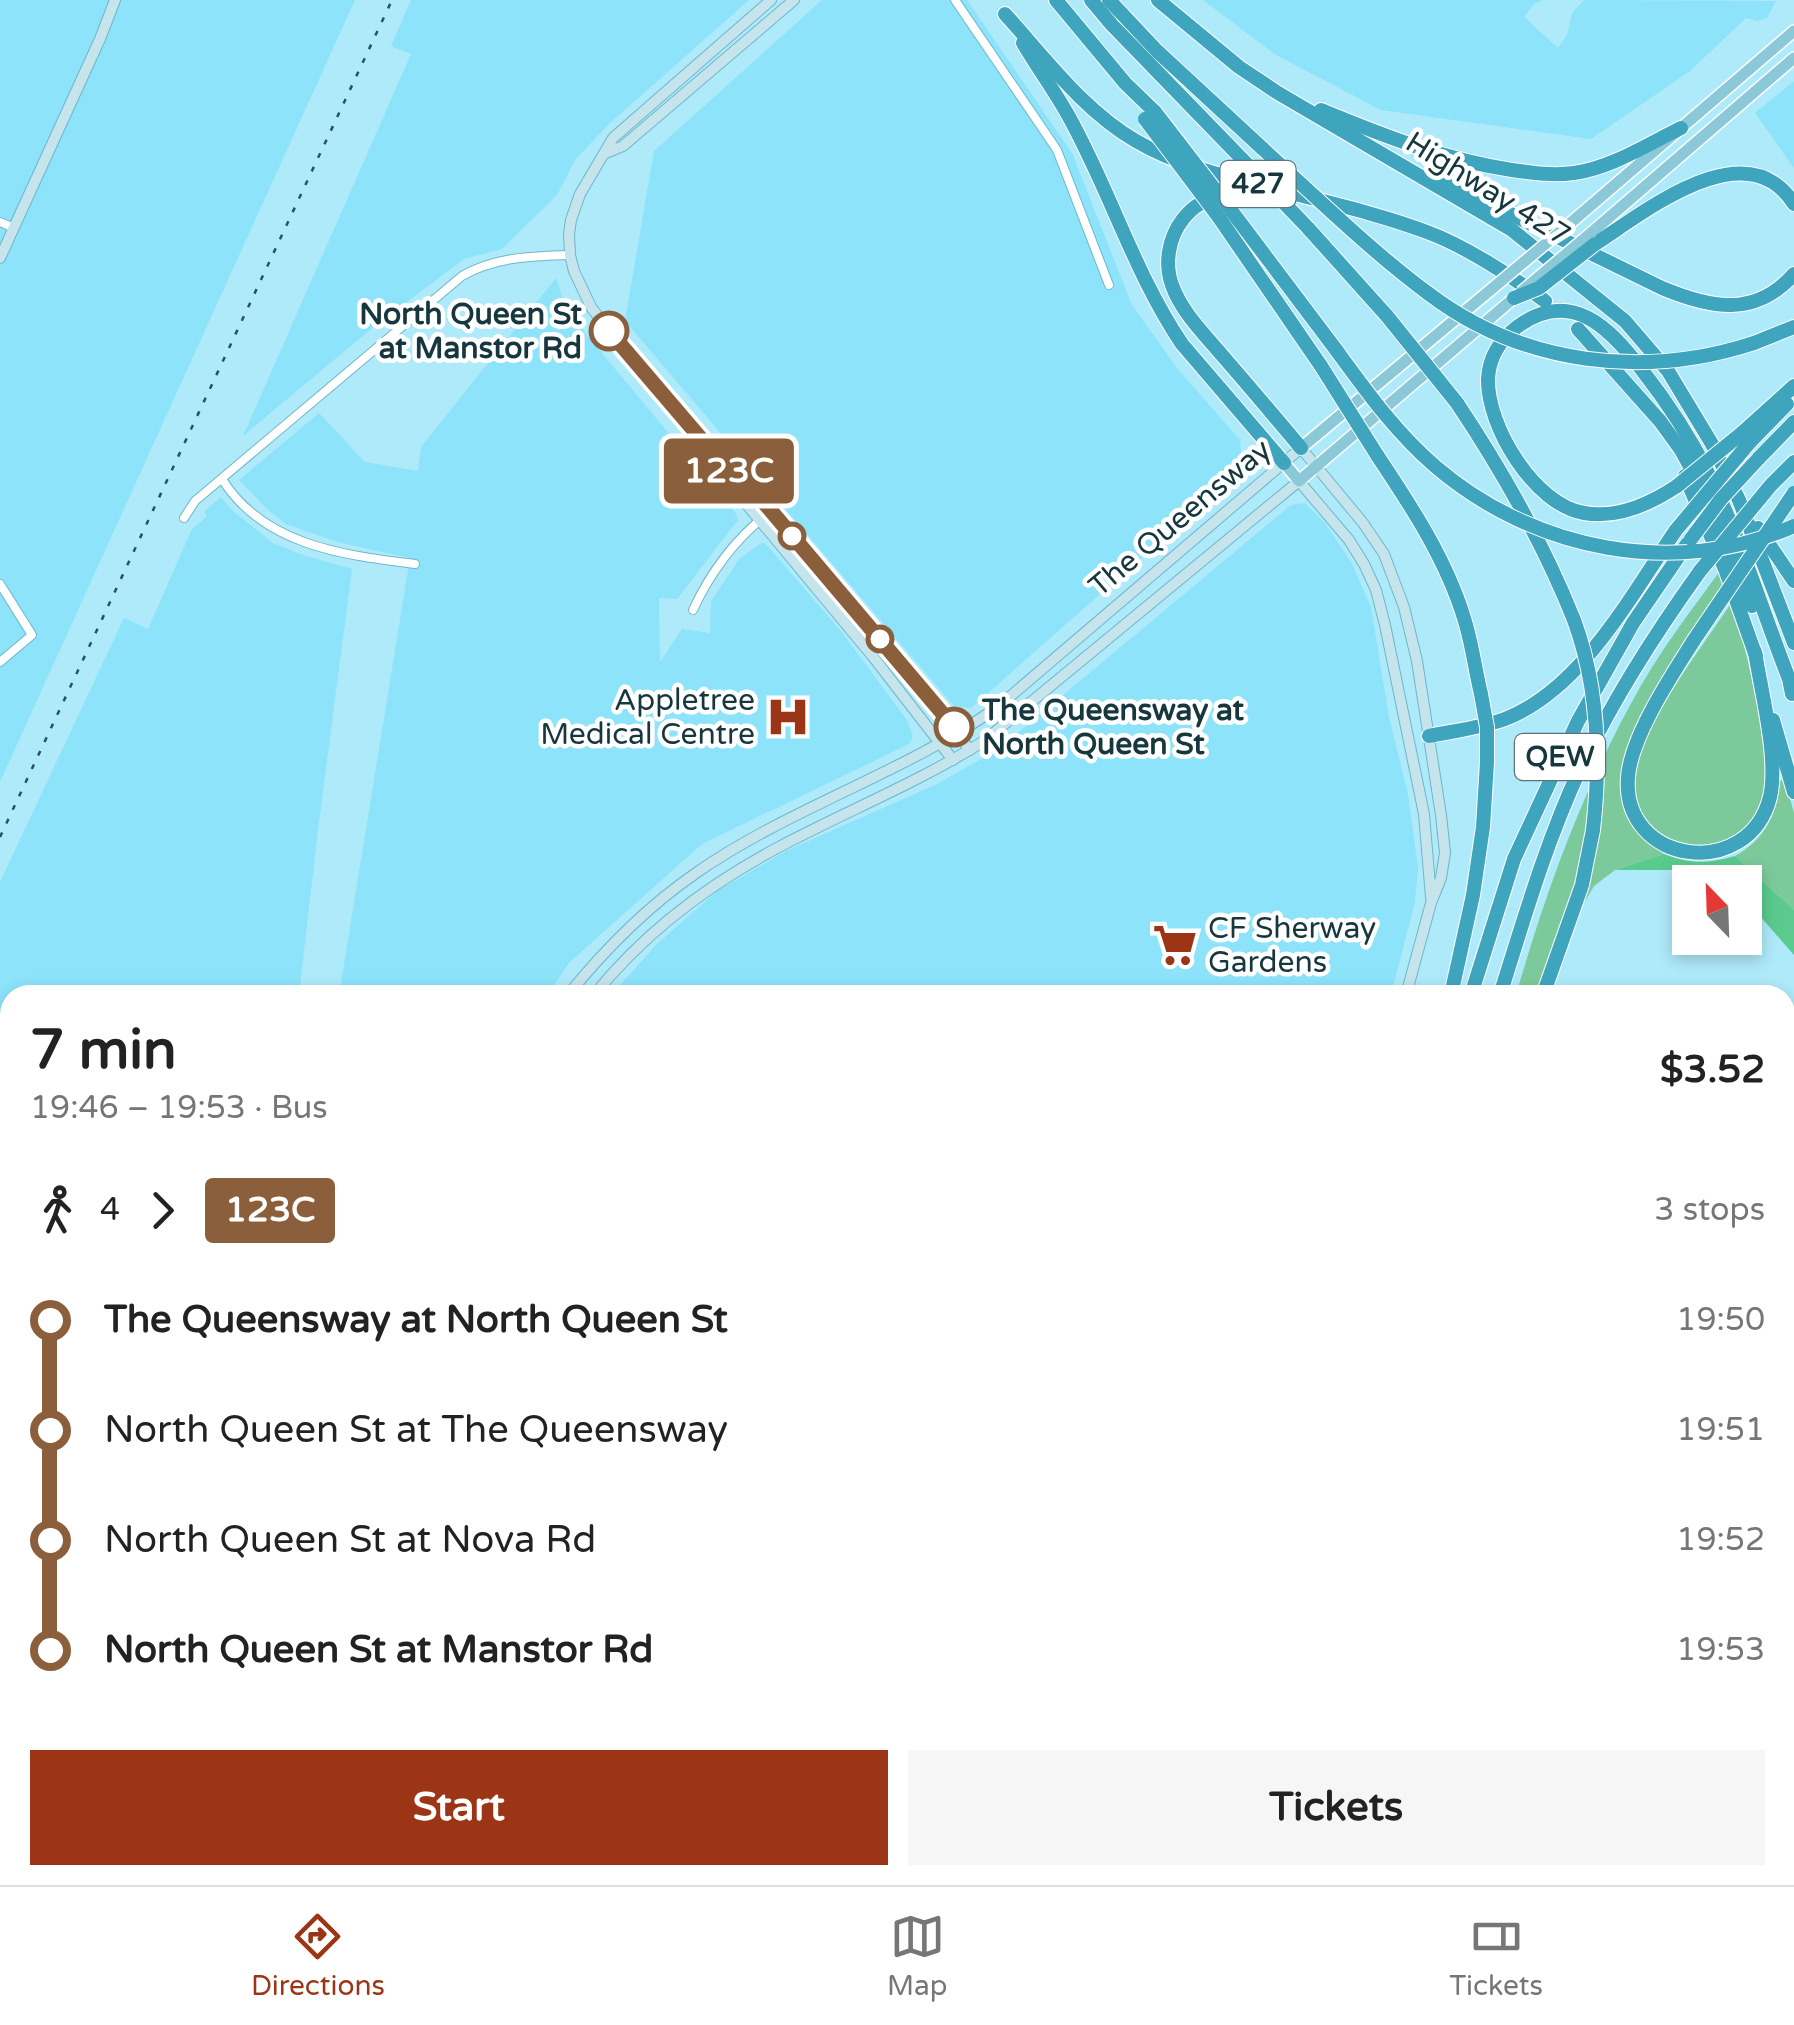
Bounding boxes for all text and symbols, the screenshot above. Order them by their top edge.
street label: Highway 427 [1399,124,1577,254]
road number: 427 [1220,161,1296,207]
place label: North Queen St at Manstor Rd [359,296,583,367]
marker: North Queen St at Manstor Rd [590,312,628,350]
street label: The Queensway [1081,431,1279,605]
line badge: 123C [659,438,799,504]
text: 123C [684,450,774,492]
unlabelled marker [779,523,805,549]
unlabelled marker [867,626,893,652]
place label: Appletree Medical Centre [540,682,755,753]
place label: The Queensway at North Queen St [981,692,1245,763]
hospital icon: Appletree Medical Centre [764,693,812,741]
marker: The Queensway at North Queen St [935,708,973,746]
road number: QEW [1515,734,1605,780]
north arrow [1672,865,1762,955]
map controls [1672,865,1762,955]
place label: CF Sherway Gardens [1208,910,1376,981]
supermarket icon: CF Sherway Gardens [1151,921,1199,969]
text: 7 min [30,1018,177,1084]
text: $3.52 [1660,1047,1765,1093]
text: 19:46 – 19:53 · Bus [30,1089,328,1127]
icon: walk [30,1183,85,1238]
icon: forward [135,1183,190,1238]
text: 123C [225,1189,315,1231]
text: 4 [100,1191,120,1229]
text: 3 stops [1654,1191,1765,1229]
text: The Queensway at North Queen St [104,1297,728,1343]
text: 19:50 [1676,1301,1765,1339]
text: North Queen St at The Queensway [104,1407,728,1453]
text: 19:51 [1676,1411,1765,1449]
text: North Queen St at Nova Rd [104,1517,596,1563]
text: 19:52 [1676,1521,1765,1559]
text: North Queen St at Manstor Rd [104,1627,653,1673]
text: 19:53 [1676,1631,1765,1669]
button: Start [30,1750,888,1865]
button: Tickets [908,1750,1765,1865]
tab: Directions [251,1909,385,2003]
tab: Map [887,1909,947,2003]
tab: Tickets [1449,1909,1543,2003]

